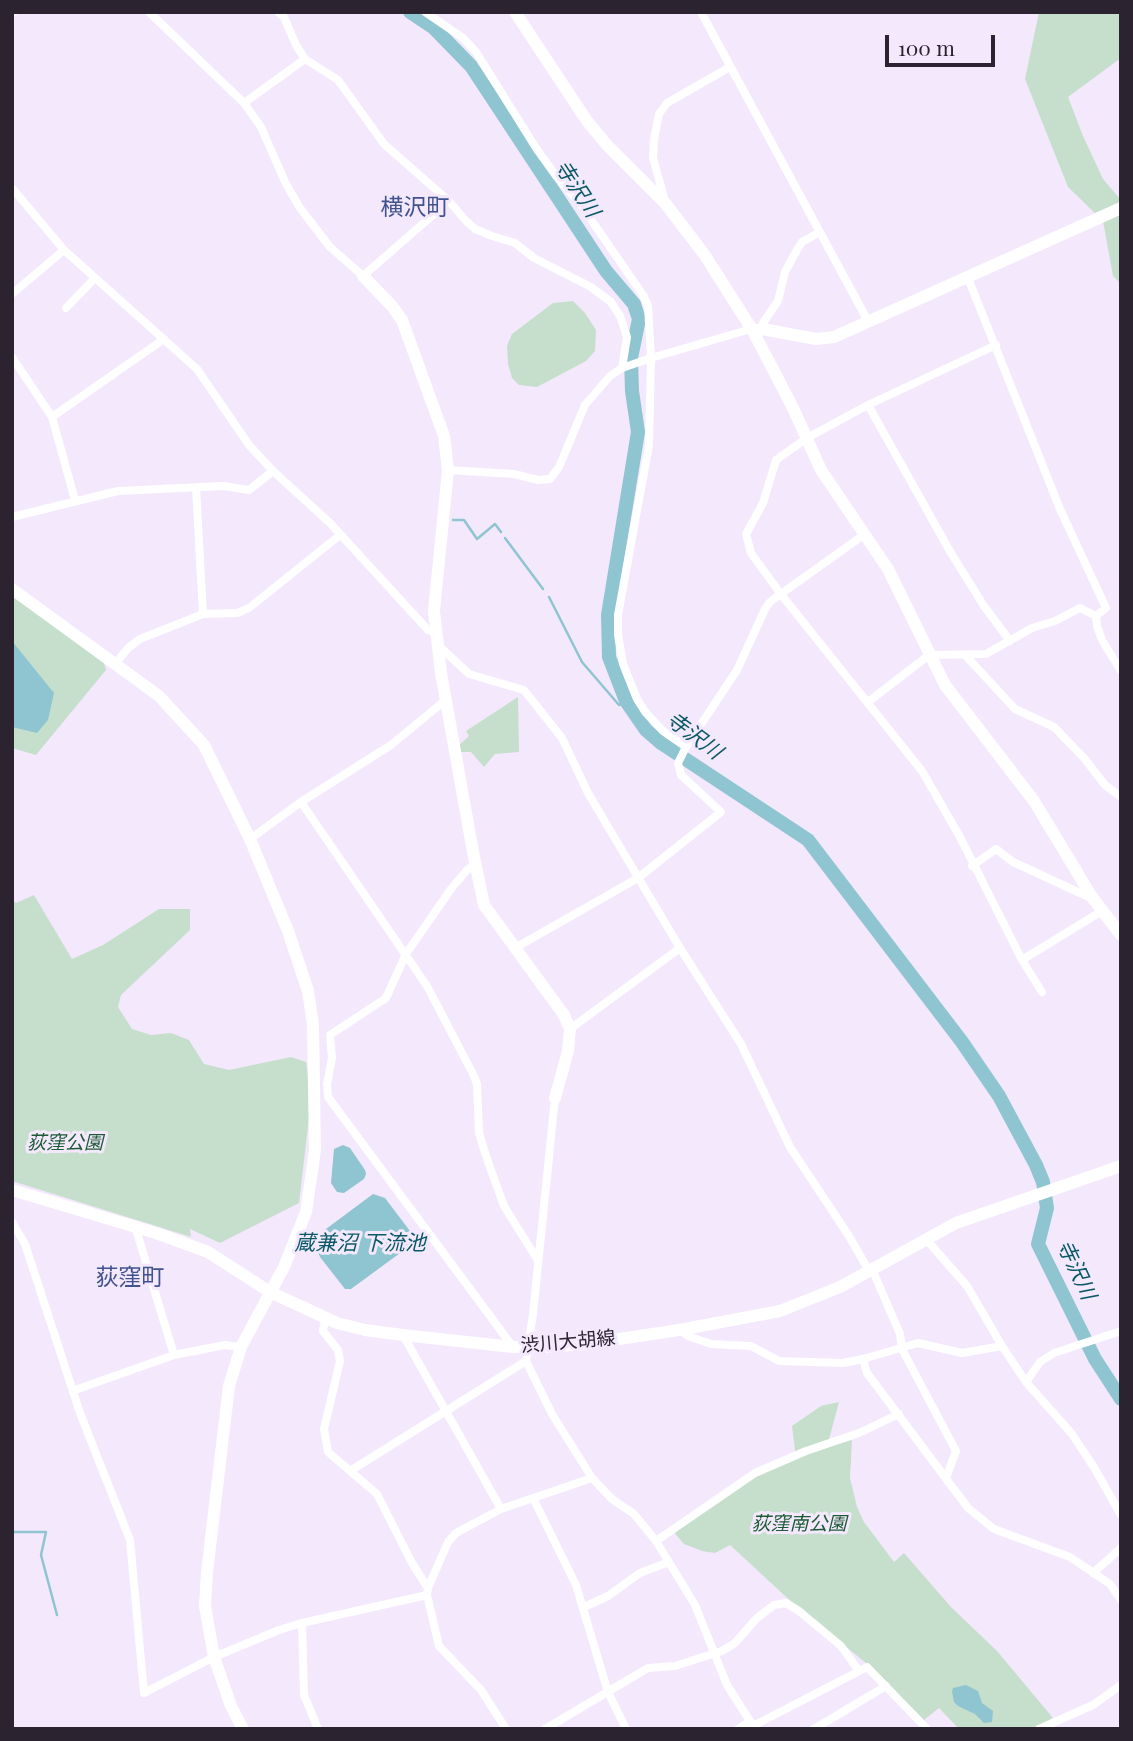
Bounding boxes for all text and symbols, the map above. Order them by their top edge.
scale bar [888,21,998,65]
text: 100 m [898,33,955,61]
water label: 寺沢川 [549,156,605,222]
district label: 横沢町 [381,194,449,222]
water label: 寺沢川 [661,707,727,765]
park label: 荻窪公園 [27,1132,103,1154]
water label: 蔵兼沼 下流池 [294,1230,426,1256]
water label: 寺沢川 [1051,1236,1101,1304]
district label: 荻窪町 [96,1264,164,1292]
street label: 渋川大胡線 [520,1327,616,1357]
park label: 荻窪南公園 [752,1513,846,1535]

